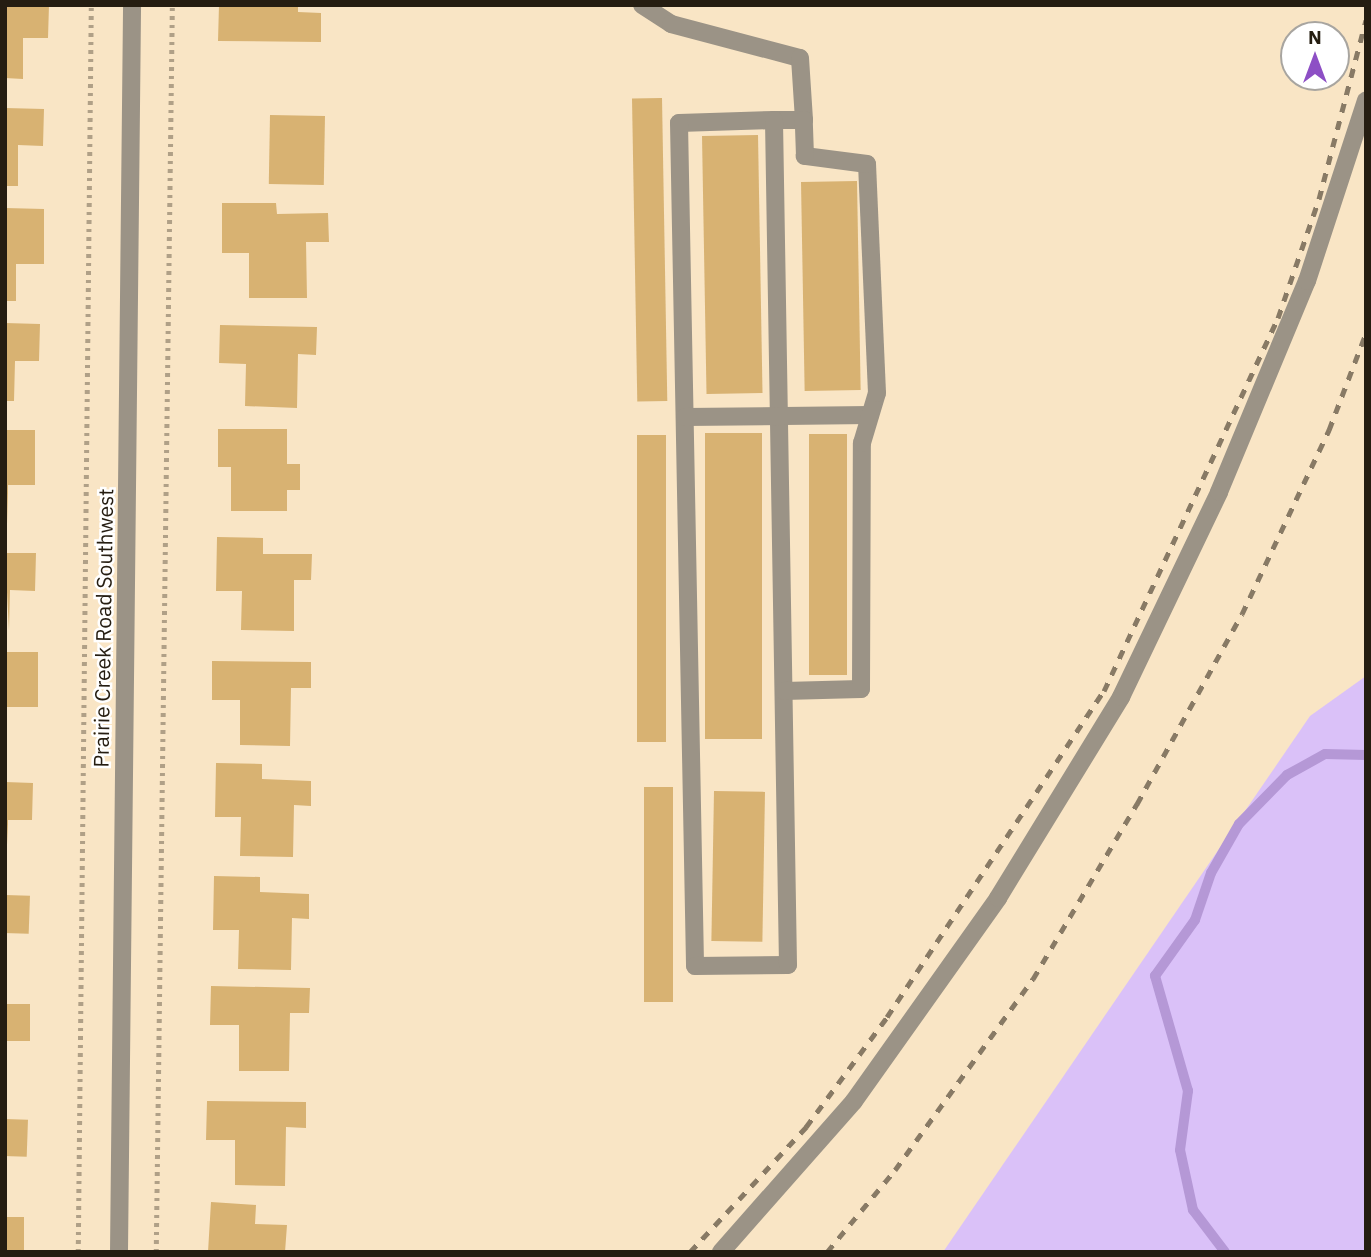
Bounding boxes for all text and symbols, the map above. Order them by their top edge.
north arrow [1280,21,1350,91]
text: N [1308,25,1322,49]
street label: Prairie Creek Road Southwest [88,488,118,768]

